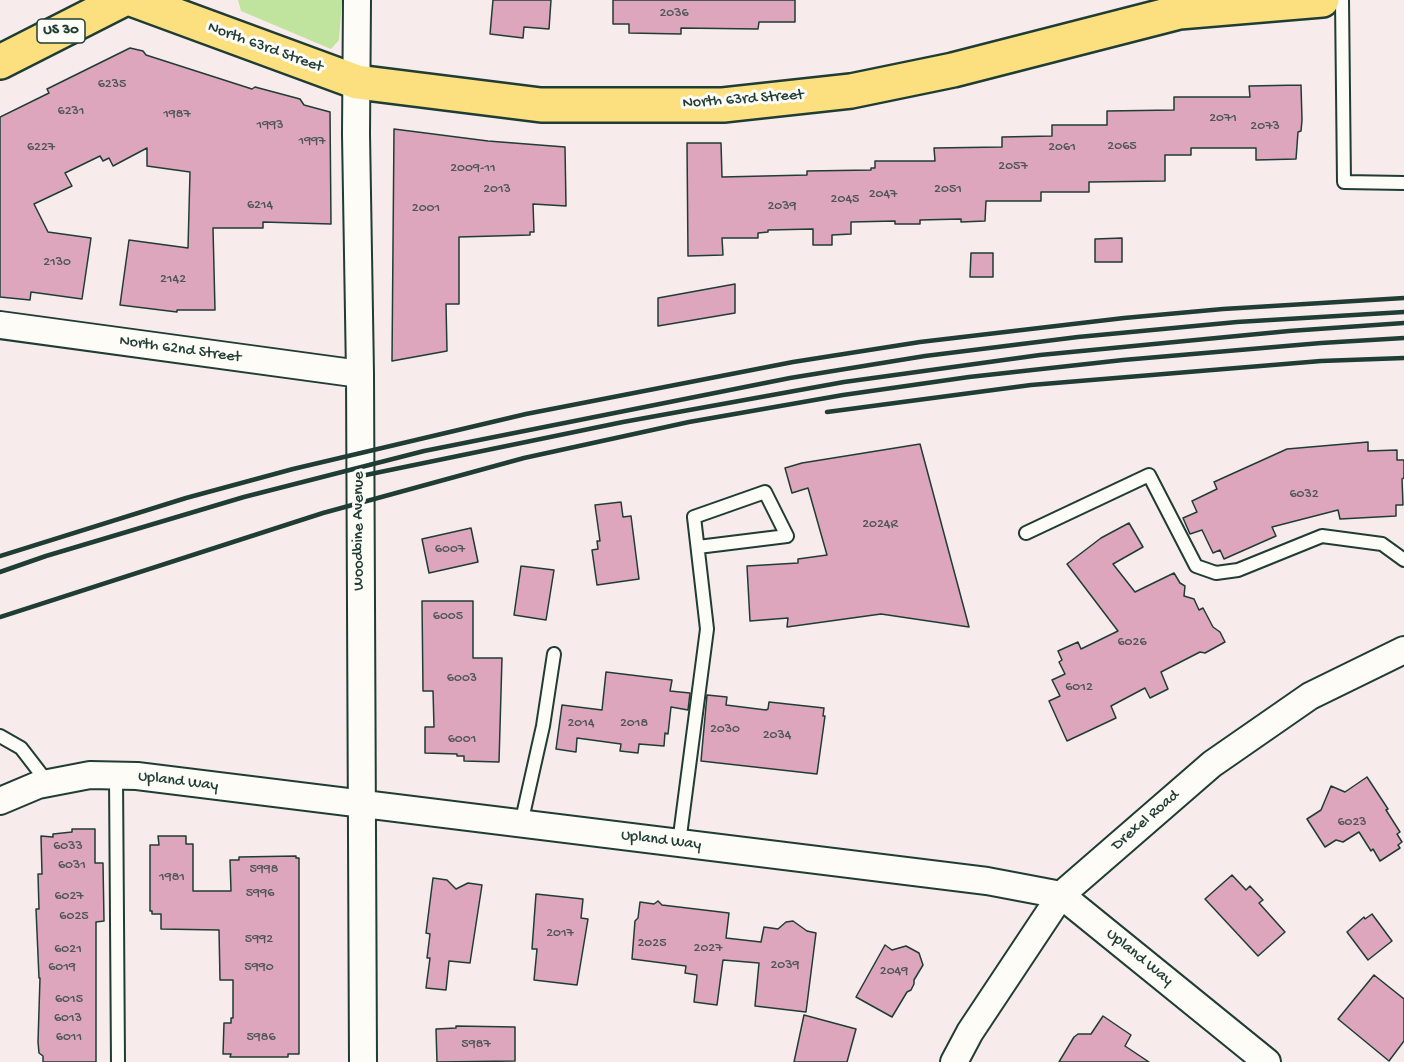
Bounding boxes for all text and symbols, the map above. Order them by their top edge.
house number: 2036 [659,6,689,22]
street label: North 63rd Street [205,18,325,78]
road number: US 30 [37,19,85,43]
house number: 6235 [98,77,126,93]
street label: North 63rd Street [682,86,804,114]
house number: 6231 [58,104,84,120]
house number: 1987 [163,107,191,123]
house number: 2071 [1209,111,1237,127]
house number: 1993 [257,118,283,134]
house number: 2073 [1250,119,1280,135]
house number: 1997 [299,134,325,150]
house number: 2065 [1107,139,1137,155]
house number: 6227 [27,140,55,156]
house number: 2061 [1048,140,1076,156]
house number: 2057 [998,159,1028,175]
house number: 2009-11 [450,161,496,177]
house number: 2013 [483,182,511,198]
house number: 2051 [934,182,962,198]
house number: 2047 [869,187,897,203]
house number: 2045 [831,192,859,208]
house number: 6214 [247,198,273,214]
house number: 2039 [767,199,797,215]
house number: 2001 [412,201,440,217]
house number: 2130 [43,255,71,271]
house number: 2142 [160,272,186,288]
street label: North 62nd Street [118,332,242,368]
street label: Woodbine Avenue [350,471,370,591]
house number: 6032 [1289,487,1319,503]
house number: 2024R [862,517,898,533]
house number: 6007 [435,542,465,558]
house number: 6005 [433,609,463,625]
house number: 6026 [1117,635,1147,651]
house number: 6003 [447,671,477,687]
house number: 6012 [1065,680,1093,696]
house number: 2014 [567,716,595,732]
house number: 2018 [620,716,648,732]
house number: 2030 [710,722,740,738]
house number: 2034 [763,728,791,744]
house number: 6001 [448,732,476,748]
street label: Upland Way [137,768,219,796]
street label: Drexel Road [1108,786,1184,856]
house number: 6023 [1337,815,1367,831]
street label: Upland Way [620,827,702,855]
house number: 6033 [53,839,83,855]
house number: 6031 [58,858,86,874]
house number: 5998 [249,862,279,878]
house number: 1981 [159,870,185,886]
house number: 5996 [246,886,274,902]
house number: 6027 [54,889,84,905]
house number: 6025 [59,909,89,925]
street label: Upland Way [1102,925,1176,991]
house number: 2017 [546,926,574,942]
house number: 5992 [245,932,273,948]
house number: 2025 [637,936,667,952]
house number: 2027 [694,941,722,957]
house number: 6021 [54,942,82,958]
house number: 2039 [770,958,800,974]
house number: 6019 [48,960,76,976]
house number: 5990 [244,960,274,976]
house number: 2049 [880,964,908,980]
house number: 6015 [55,992,83,1008]
house number: 6013 [54,1011,82,1027]
house number: 6011 [56,1030,82,1046]
house number: 5986 [246,1030,276,1046]
house number: 5987 [461,1037,491,1053]

